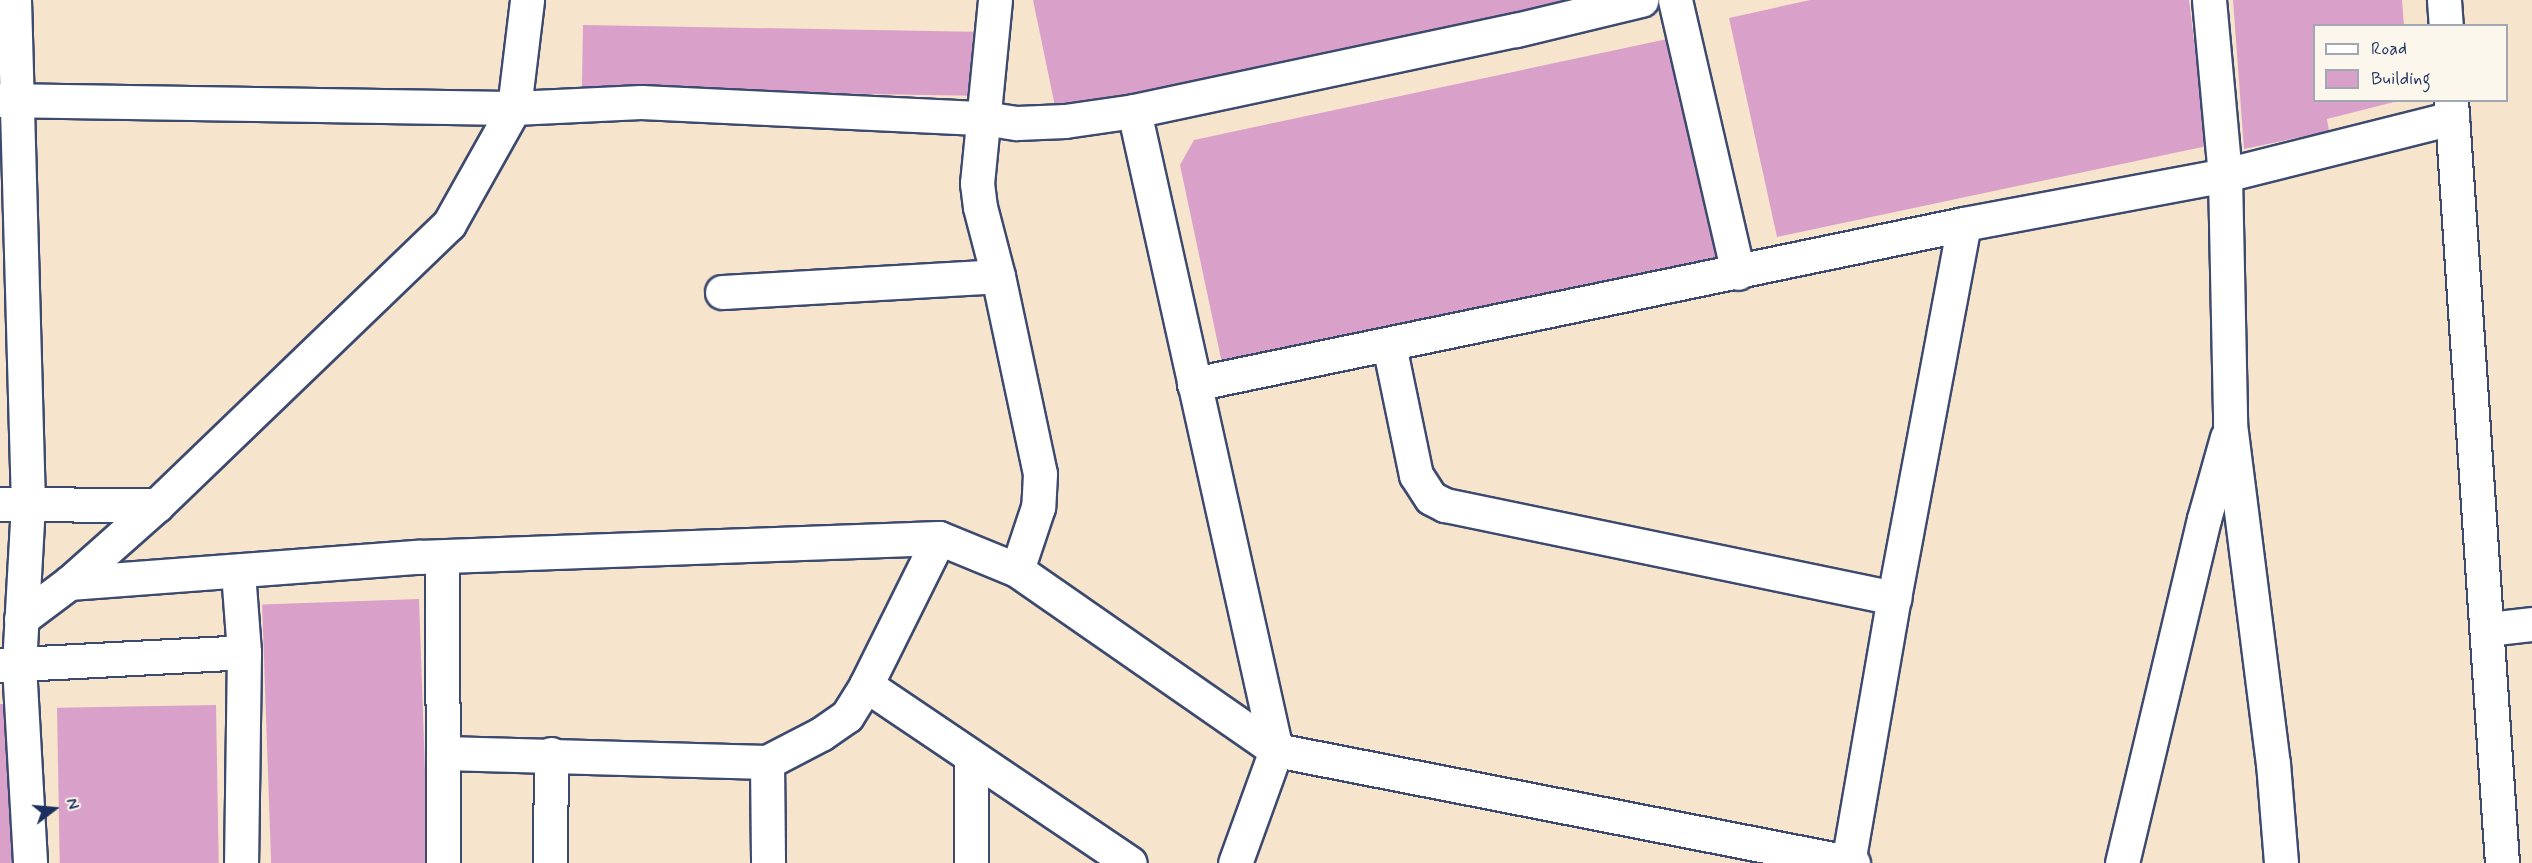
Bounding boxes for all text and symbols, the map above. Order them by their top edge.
legend [2313,24,2508,102]
text: Road [2371,37,2407,61]
text: Building [2371,67,2431,91]
north arrow [24,779,84,839]
text: N [60,796,83,812]

